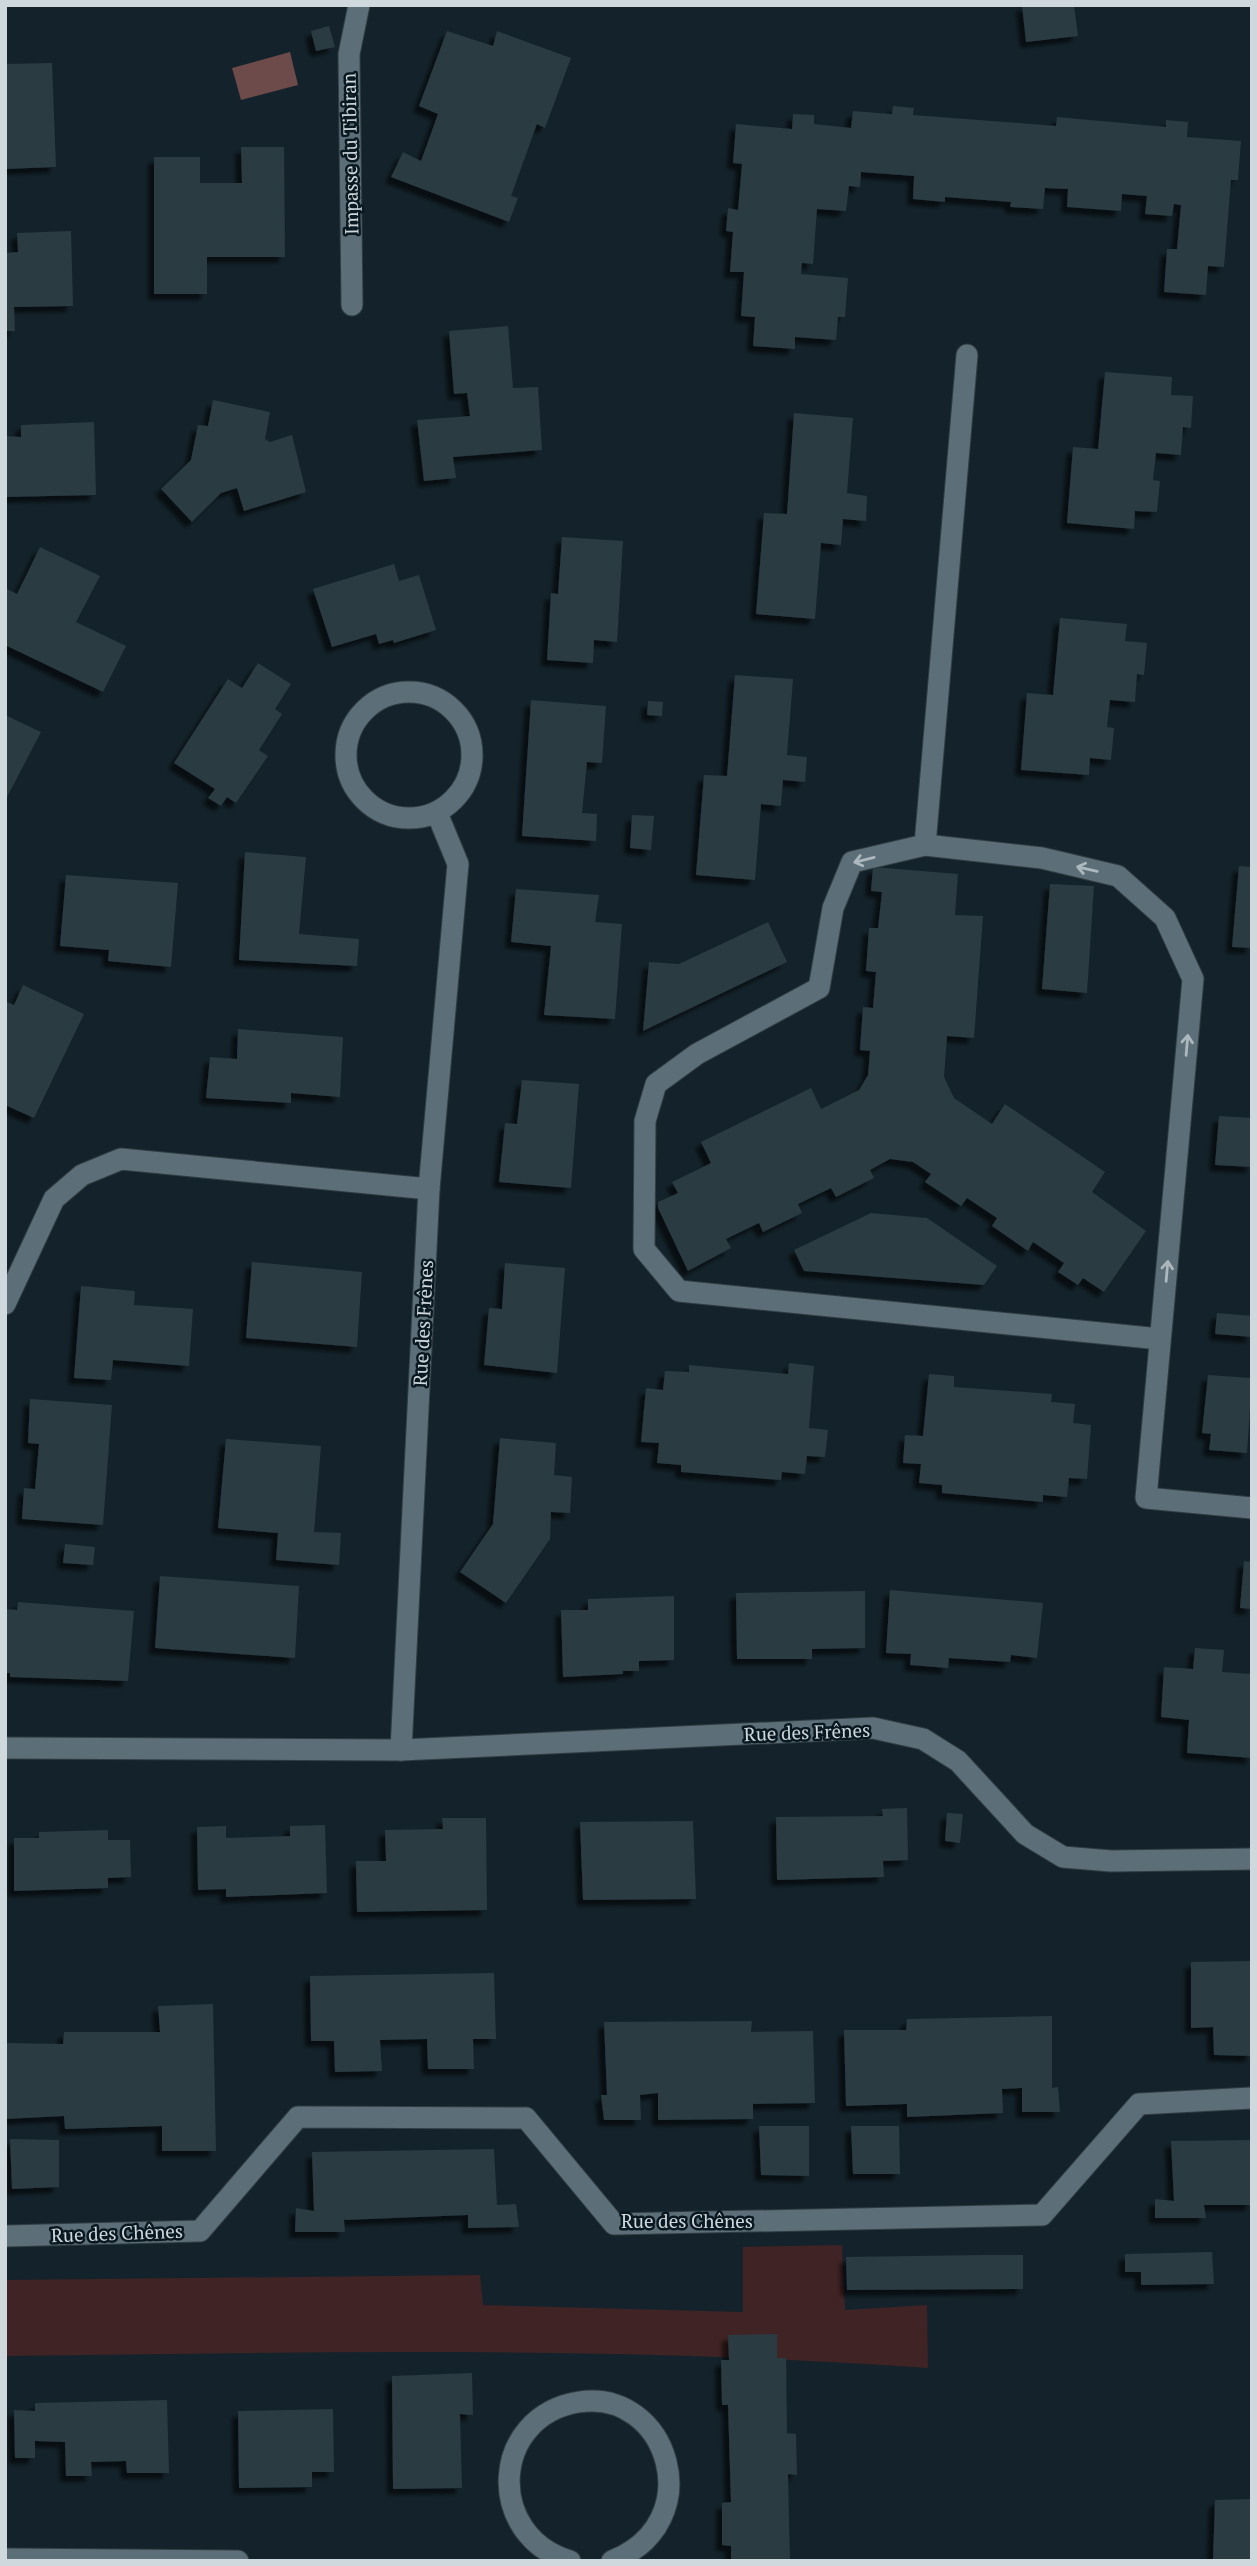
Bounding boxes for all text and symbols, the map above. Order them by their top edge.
street label: Impasse du Tibiran [336,73,363,235]
one-way arrow [853,854,875,867]
one-way arrow [1076,862,1099,875]
one-way arrow [1181,1034,1194,1056]
street label: Rue des Frênes [407,1259,438,1387]
one-way arrow [1161,1260,1174,1283]
street label: Rue des Frênes [743,1717,871,1746]
street label: Rue des Chênes [621,2208,753,2233]
street label: Rue des Chênes [51,2218,183,2247]

